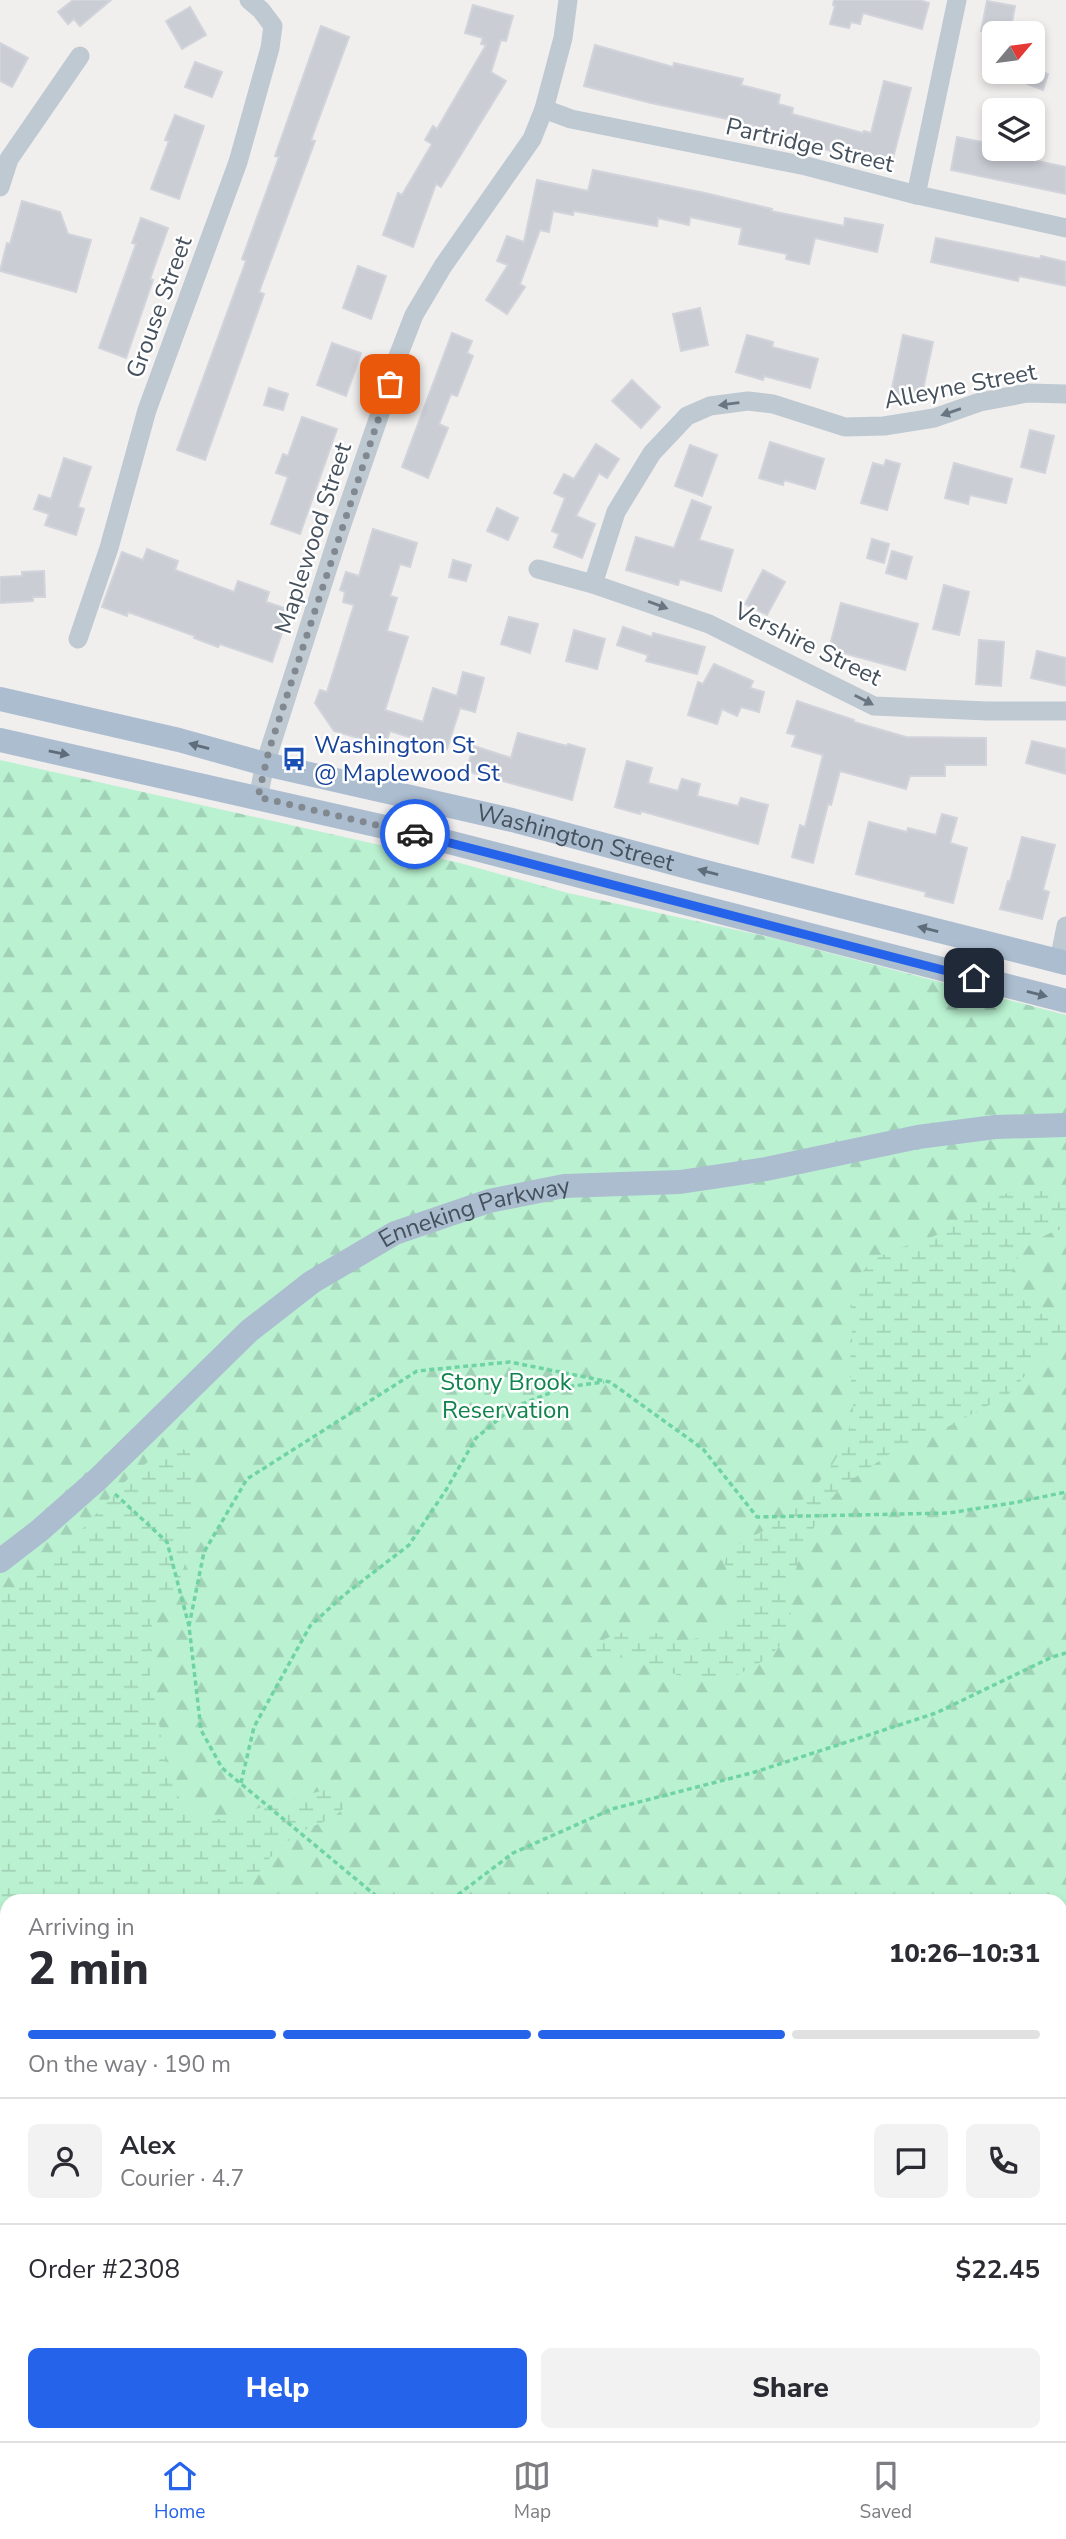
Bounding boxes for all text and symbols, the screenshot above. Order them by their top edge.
north arrow [982,21,1045,84]
map controls [982,21,1045,161]
button: layers [982,98,1045,161]
street label: Partridge Street [723,110,898,180]
street label: Grouse Street [119,231,200,382]
pin [360,354,420,414]
street label: Alleyne Street [881,355,1040,416]
icon: bag [371,365,409,403]
one-way arrow [718,398,740,409]
one-way arrow [941,407,962,418]
street label: Maplewood Street [267,438,359,638]
street label: Vershire Street [728,594,887,694]
one-way arrow [647,600,668,611]
one-way arrow [854,695,874,706]
place label: Washington St @ Maplewood St [314,729,500,789]
one-way arrow [188,740,209,750]
bus stop icon: Washington St @ Maplewood St [280,745,308,773]
one-way arrow [48,748,70,759]
street label: Washington Street [474,796,678,879]
courier [380,799,450,869]
icon: car [396,815,434,853]
one-way arrow [697,866,719,877]
one-way arrow [917,923,939,934]
pin [944,948,1004,1008]
icon: home [955,959,993,997]
one-way arrow [1026,989,1048,1000]
street label: Enneking Parkway [373,1169,573,1255]
park label: Stony Brook Reservation [440,1366,573,1426]
text: Arriving in [28,1912,135,1943]
text: 10:26–10:31 [889,1936,1040,1971]
text: 2 min [28,1937,149,2000]
text: On the way · 190 m [28,2049,231,2080]
button: person [28,2124,102,2198]
button: chat [874,2124,948,2198]
button: phone [966,2124,1040,2198]
text: Alex [120,2128,176,2163]
text: Courier · 4.7 [120,2163,244,2194]
text: Order #2308 [28,2252,180,2287]
text: $22.45 [956,2252,1040,2287]
button: Help [28,2348,527,2428]
button: Share [541,2348,1040,2428]
tab: Home [154,2457,205,2525]
tab: Map [513,2457,551,2525]
tab: Saved [859,2457,912,2525]

